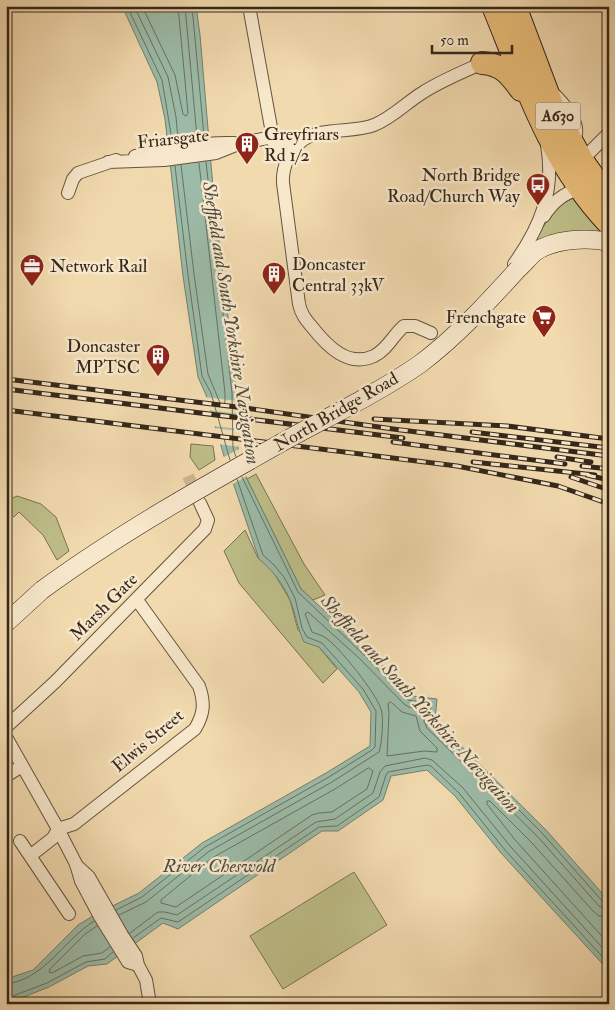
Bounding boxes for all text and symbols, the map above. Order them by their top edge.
scale bar [432,22,512,54]
text: 50 m [440,31,469,50]
road number: A630 [536,102,580,130]
place label: Greyfriars Rd 1/2 [264,123,339,167]
street label: Friarsgate [136,124,211,154]
building icon: Greyfriars Rd 1/2 [234,131,260,165]
place label: North Bridge Road/Church Way [387,164,521,208]
bus stop icon: North Bridge Road/Church Way [525,172,551,206]
water label: Sheffield and South Yorkshire Navigation [197,179,265,466]
office icon: Network Rail [19,253,45,287]
place label: Doncaster Central 33kV [292,253,385,297]
place label: Network Rail [50,255,148,278]
building icon: Doncaster Central 33kV [261,261,287,295]
supermarket icon: Frenchgate [531,304,557,338]
place label: Frenchgate [445,306,526,329]
place label: Doncaster MPTSC [67,335,140,379]
building icon: Doncaster MPTSC [145,343,171,377]
street label: North Bridge Road [270,367,402,457]
street label: Marsh Gate [65,568,143,646]
water label: Sheffield and South Yorkshire Navigation [315,589,524,818]
street label: Elwis Street [107,704,189,778]
water label: River Cheswold [162,854,276,878]

